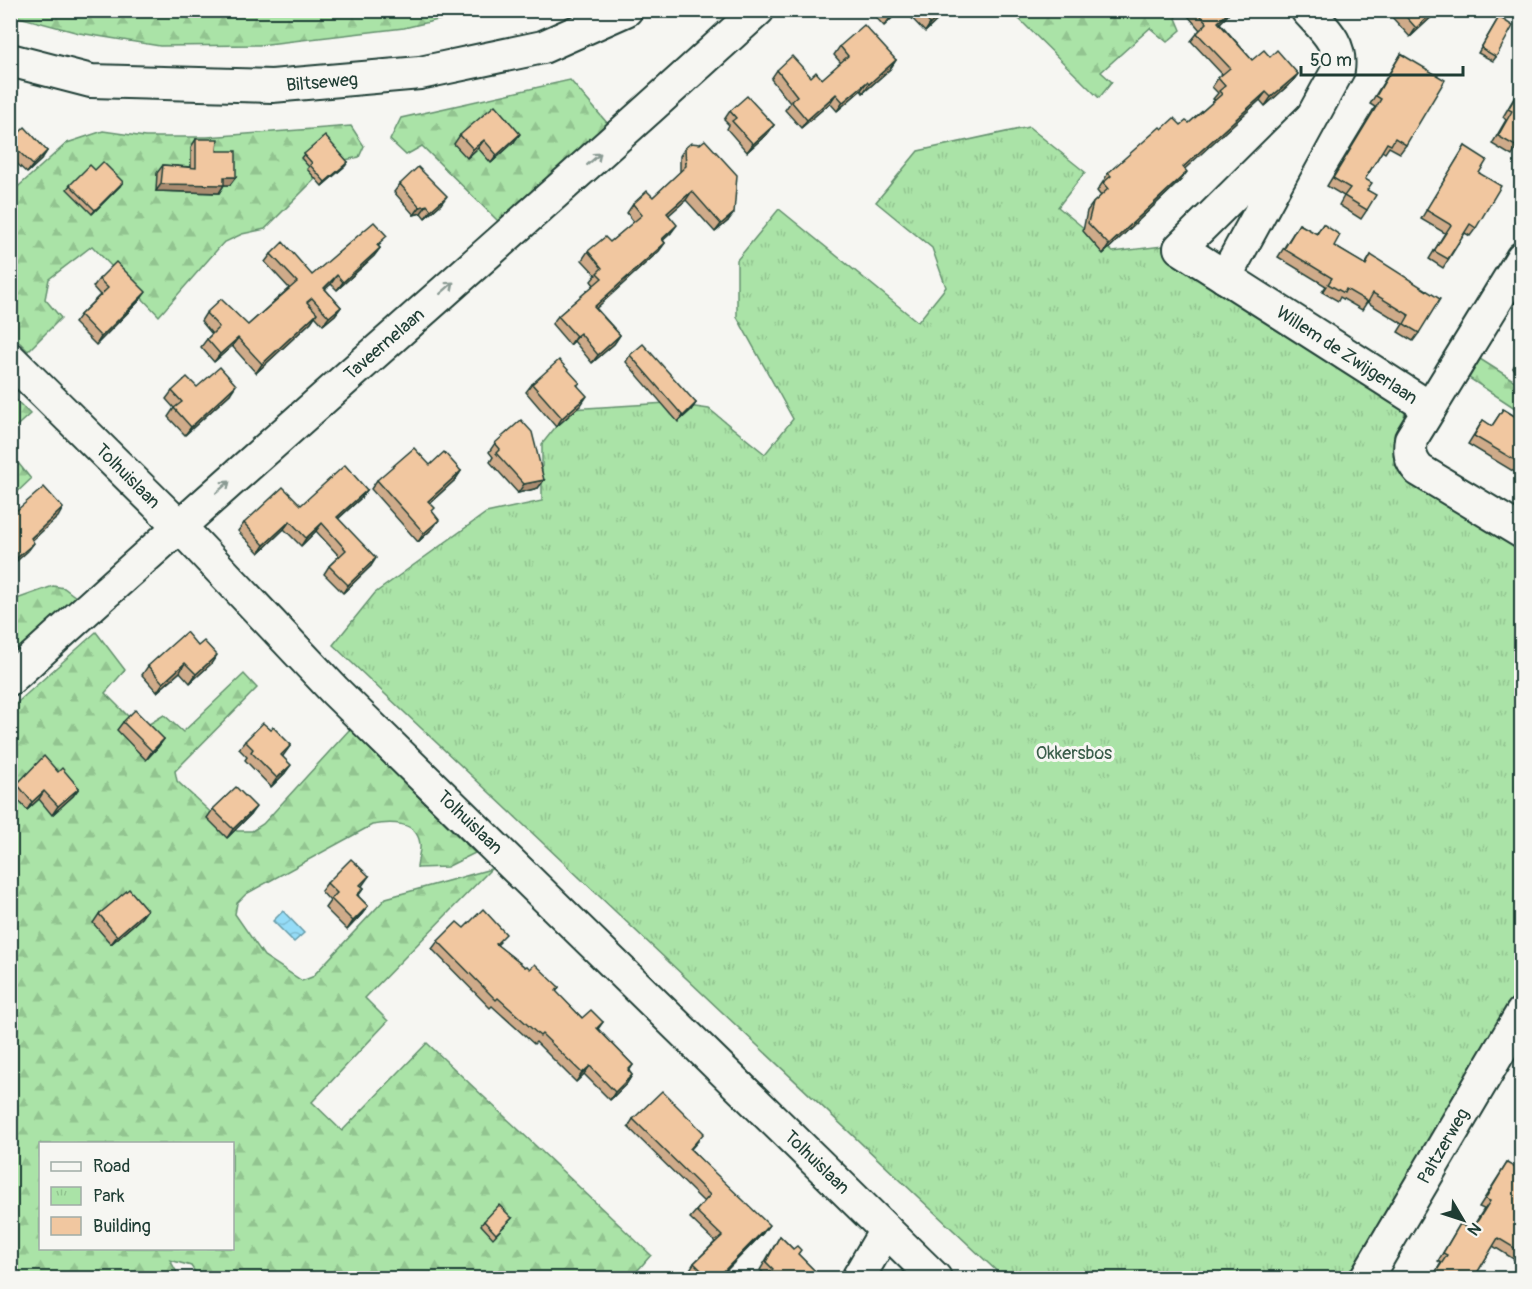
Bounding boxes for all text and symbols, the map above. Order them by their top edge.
scale bar [1301,39,1463,77]
text: 50 m [1310,49,1352,72]
street label: Biltseweg [285,68,359,97]
one-way arrow [586,152,601,166]
one-way arrow [440,281,455,295]
street label: Willem de Zwijgerlaan [1272,301,1422,410]
street label: Taveernelaan [339,303,429,386]
street label: Tolhuislaan [90,439,165,514]
one-way arrow [215,480,230,494]
park label: Okkersbos [1036,742,1112,765]
street label: Tolhuislaan [432,785,507,859]
street label: Paltzerweg [1413,1104,1474,1188]
street label: Tolhuislaan [779,1125,854,1199]
legend [39,1142,234,1250]
text: Road [93,1155,130,1178]
text: Park [93,1185,125,1208]
north arrow [1433,1190,1493,1250]
text: Building [93,1215,151,1238]
text: N [1463,1218,1485,1239]

